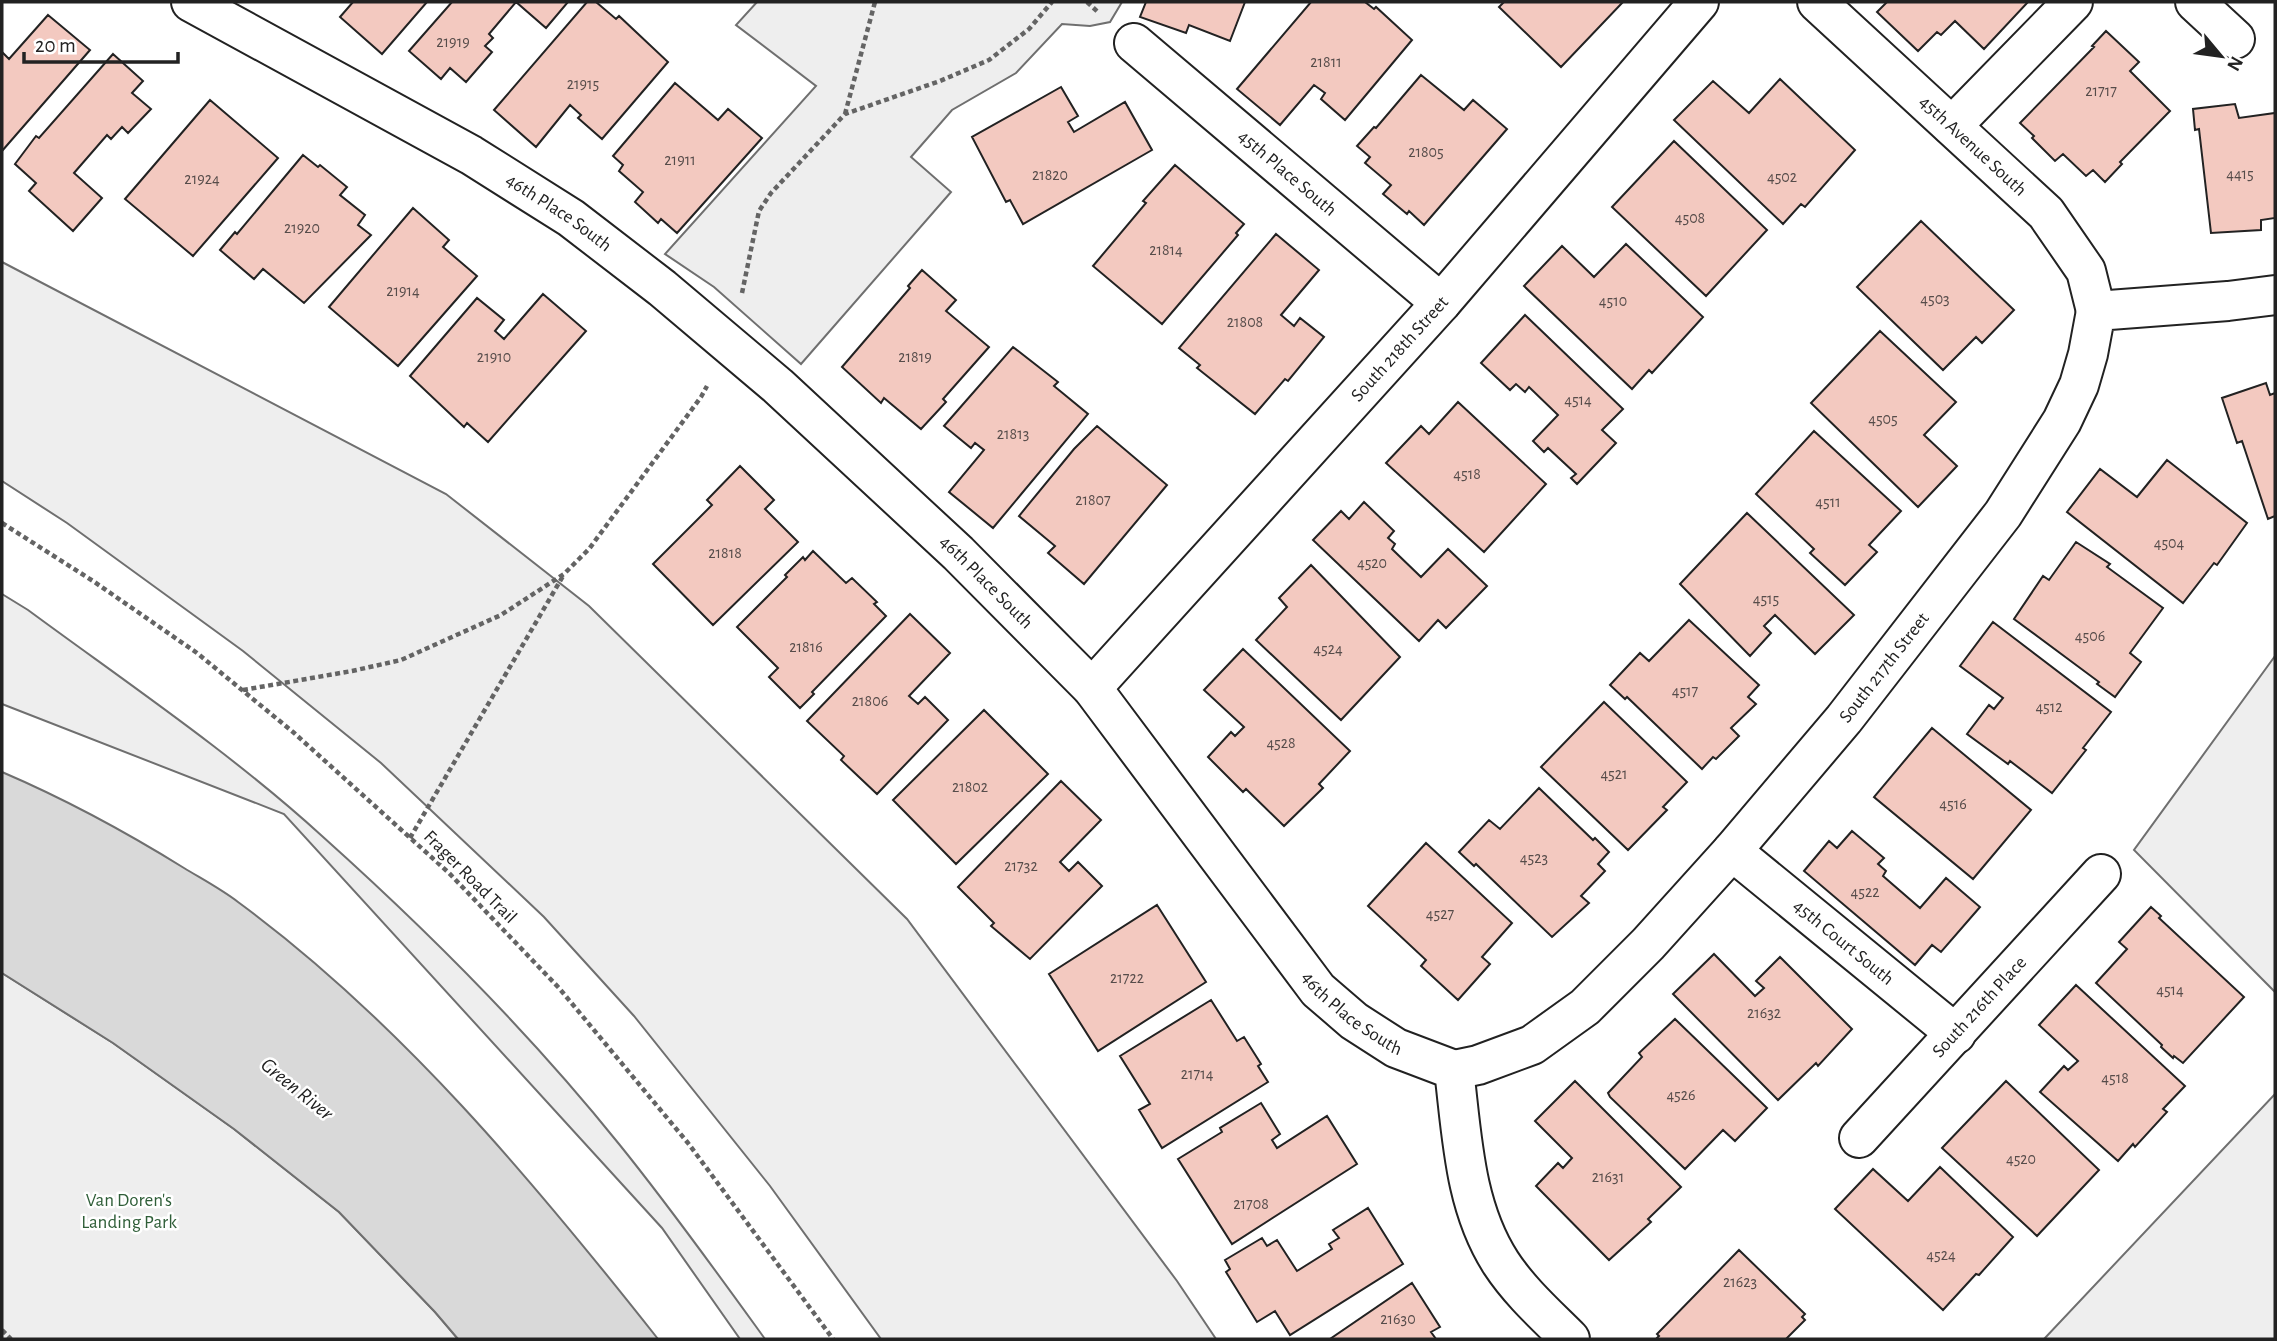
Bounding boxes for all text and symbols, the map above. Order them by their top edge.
scale bar [24,21,178,65]
north arrow [2186,21,2256,91]
house number: 21919 [436,34,470,50]
text: 20 m [35,35,76,56]
text: N [2223,53,2246,74]
house number: 21811 [1310,54,1342,70]
house number: 21915 [567,76,599,92]
house number: 21717 [2085,83,2117,99]
street label: 45th Avenue South [1916,92,2030,200]
street label: 45th Place South [1235,126,1340,220]
house number: 21805 [1408,144,1444,160]
house number: 21911 [664,152,696,168]
house number: 4415 [2226,166,2254,182]
house number: 21820 [1032,167,1068,183]
house number: 4502 [1767,169,1797,185]
street label: 46th Place South [503,170,615,255]
house number: 21924 [184,171,220,187]
house number: 4508 [1675,210,1705,226]
house number: 21920 [284,220,320,236]
house number: 21814 [1149,242,1183,258]
house number: 21914 [386,283,420,299]
house number: 4503 [1920,291,1950,307]
street label: South 218th Street [1347,292,1452,405]
house number: 4510 [1599,293,1627,309]
house number: 21808 [1227,314,1263,330]
house number: 21910 [477,349,511,365]
house number: 21819 [898,349,932,365]
house number: 4514 [1564,392,1592,408]
house number: 4505 [1868,411,1898,427]
house number: 21813 [997,426,1029,442]
house number: 4518 [1453,466,1481,482]
house number: 21807 [1075,492,1111,508]
house number: 4511 [1815,494,1841,510]
street label: 46th Place South [936,532,1037,632]
house number: 4504 [2154,535,2185,551]
house number: 21818 [708,545,742,561]
house number: 4520 [1357,555,1387,571]
house number: 4515 [1753,591,1779,607]
street label: South 217th Street [1835,609,1932,726]
house number: 4506 [2075,628,2105,644]
house number: 21816 [789,639,823,655]
house number: 4524 [1313,641,1343,657]
house number: 4517 [1672,683,1699,699]
house number: 21806 [852,693,888,709]
house number: 4512 [2035,699,2063,715]
house number: 4528 [1266,735,1296,751]
house number: 4521 [1600,766,1628,782]
house number: 21802 [952,779,988,795]
house number: 4516 [1939,796,1967,812]
street label: Frager Road Trail [420,827,520,927]
house number: 4523 [1520,850,1548,866]
house number: 21732 [1004,858,1038,874]
house number: 4522 [1851,884,1879,900]
street label: 45th Court South [1790,896,1897,989]
house number: 4527 [1426,906,1454,922]
street label: South 216th Place [1929,953,2030,1061]
street label: 46th Place South [1298,968,1404,1059]
house number: 21722 [1110,970,1144,986]
house number: 4514 [2156,982,2184,998]
house number: 21632 [1747,1005,1781,1021]
water label: Green River [257,1054,338,1125]
house number: 21714 [1181,1066,1214,1082]
house number: 4518 [2101,1070,2129,1086]
house number: 4526 [1666,1087,1696,1103]
house number: 4520 [2006,1151,2036,1167]
house number: 21631 [1592,1169,1624,1185]
park label: Van Doren's Landing Park [81,1191,177,1232]
house number: 21708 [1233,1196,1269,1212]
house number: 4524 [1926,1247,1956,1263]
house number: 21623 [1723,1274,1757,1290]
house number: 21630 [1380,1311,1416,1327]

